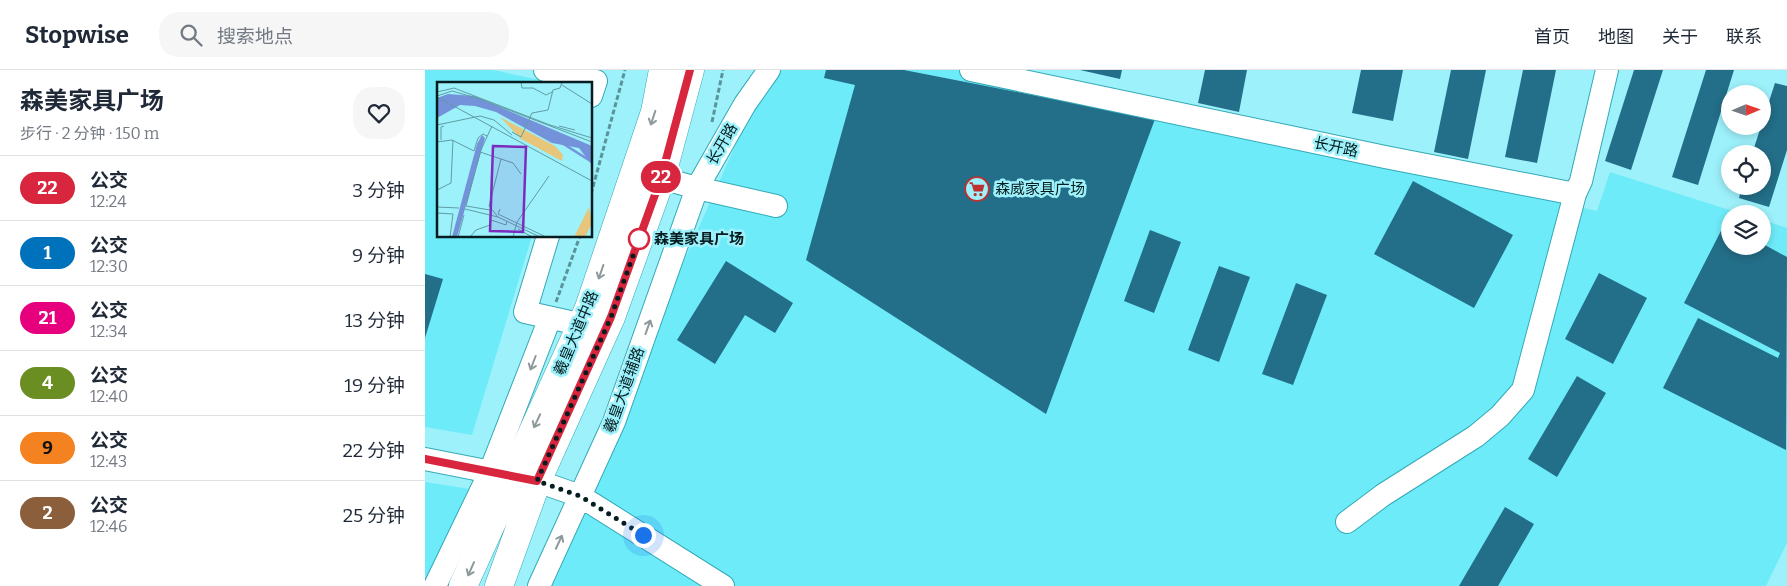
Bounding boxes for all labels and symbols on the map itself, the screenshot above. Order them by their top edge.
inset map [437,82,593,238]
north arrow [1721,85,1771,135]
one-way arrow [647,109,657,125]
street label: 长开路 [703,120,741,168]
street label: 长开路 [1312,134,1360,160]
line badge: 22 [639,161,683,193]
supermarket icon: 森威家具广场 [964,176,990,202]
place label: 森威家具广场 [995,180,1085,198]
marker: 森美家具广场 [628,228,650,250]
place label: 森美家具广场 [654,230,744,248]
one-way arrow [596,263,605,279]
street label: 羲皇大道中路 [550,288,602,378]
one-way arrow [644,320,653,335]
street label: 羲皇大道辅路 [600,345,648,435]
one-way arrow [527,356,536,371]
one-way arrow [532,413,541,428]
your location [631,523,656,548]
one-way arrow [555,535,564,550]
one-way arrow [465,561,475,576]

